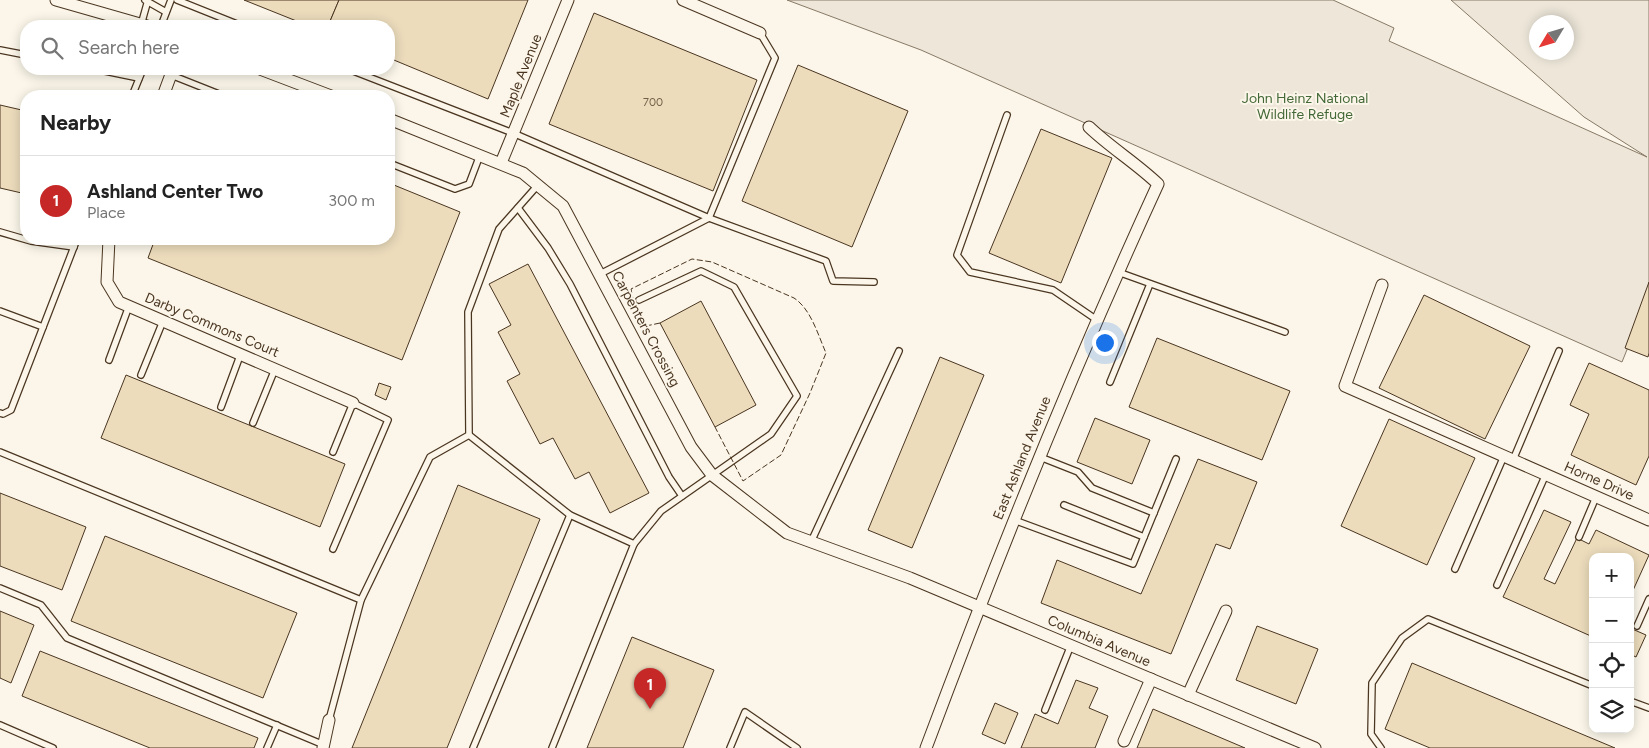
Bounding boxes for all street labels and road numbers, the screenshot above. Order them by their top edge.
street label: Maple Avenue [496,31,546,120]
street label: Carpenters Crossing [608,268,684,390]
street label: Darby Commons Court [142,289,282,361]
street label: East Ashland Avenue [989,394,1055,522]
street label: Horne Drive [1561,458,1637,504]
street label: Columbia Avenue [1045,612,1153,671]

